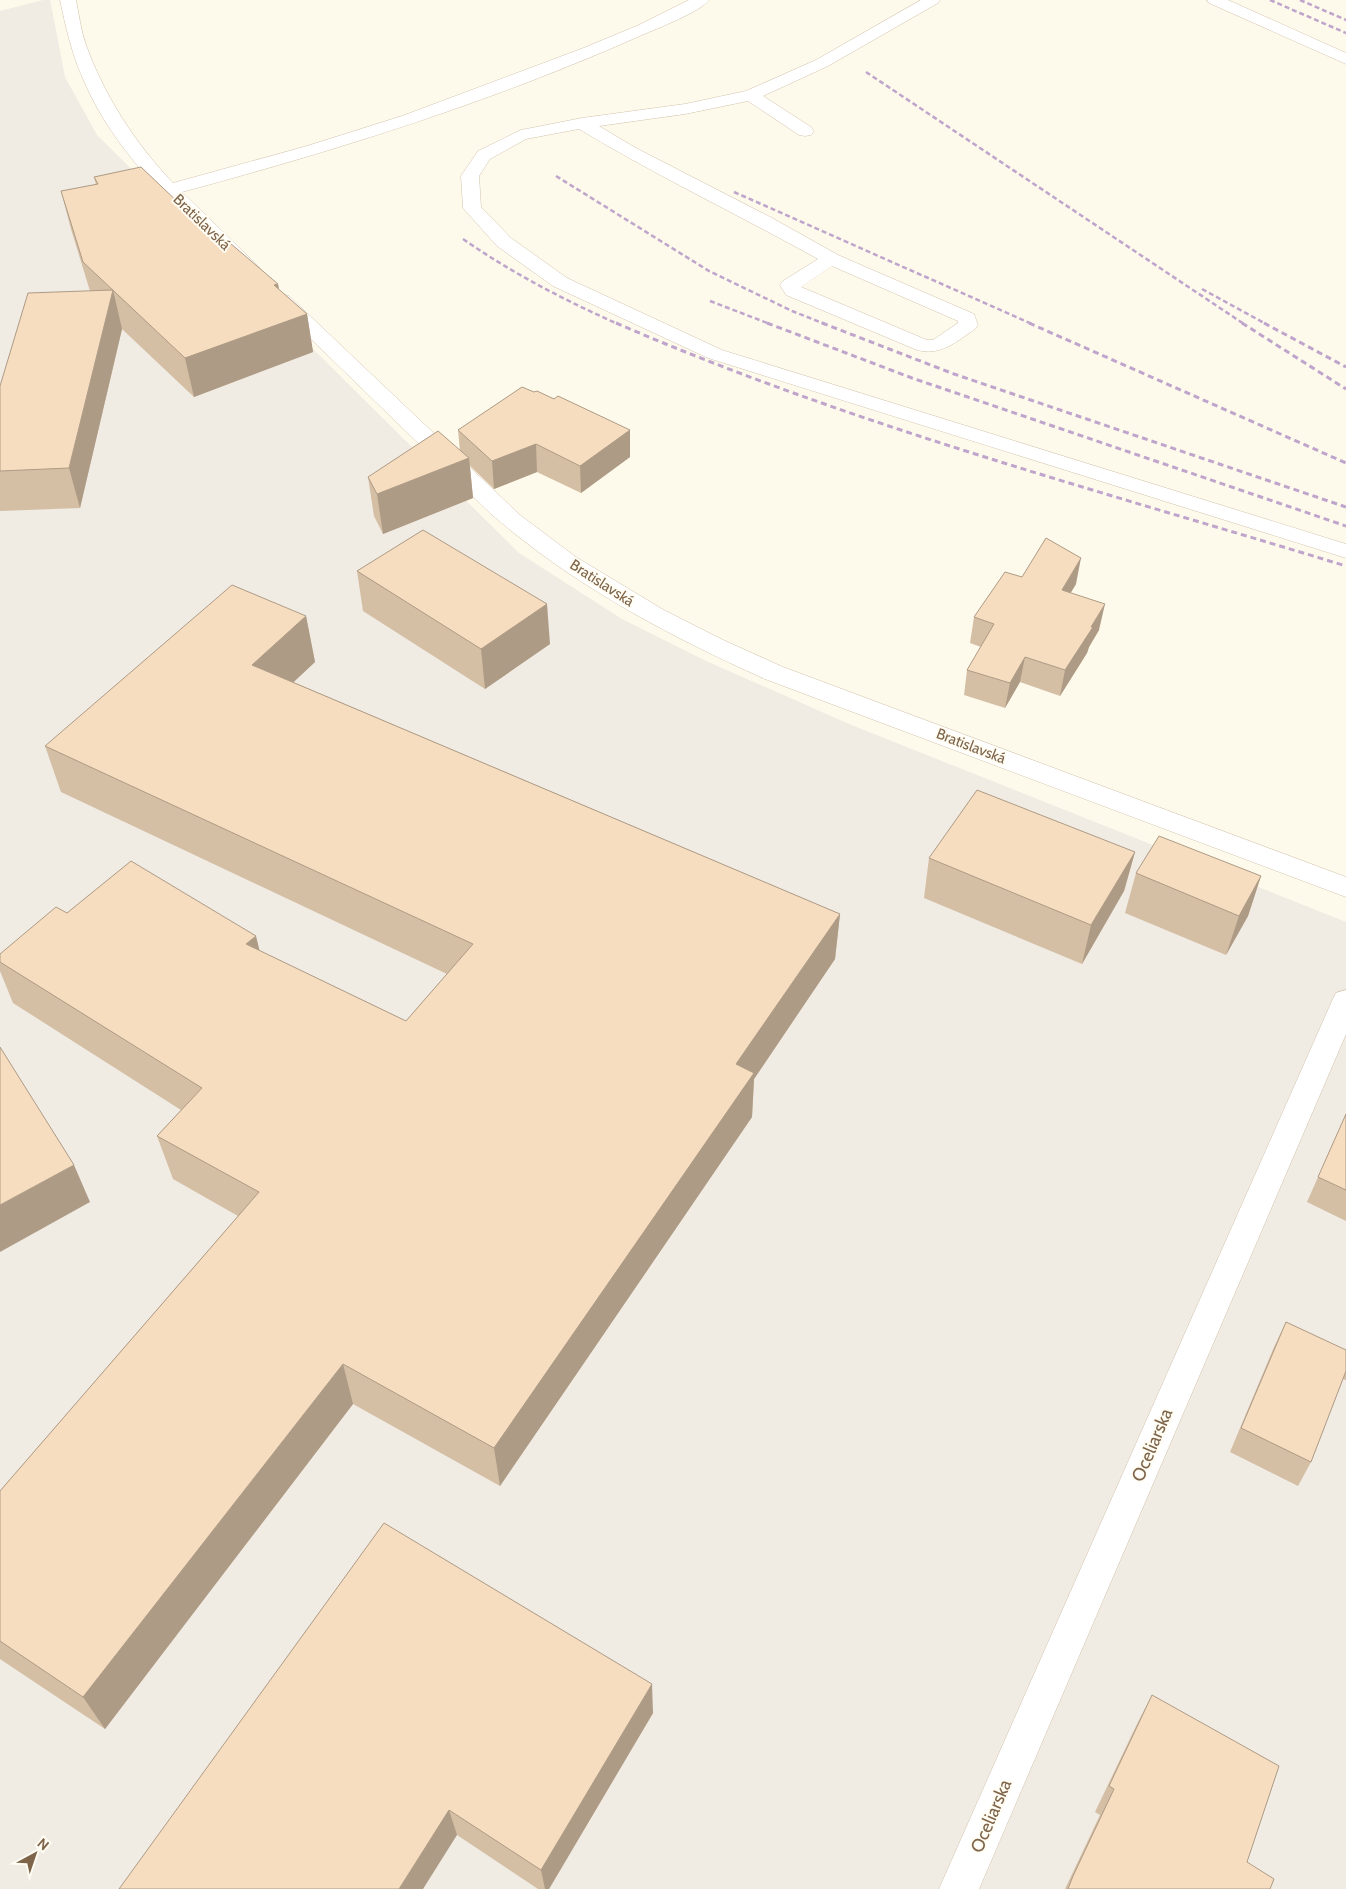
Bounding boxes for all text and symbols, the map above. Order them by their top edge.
street label: Bratislavská [170,190,235,254]
street label: Bratislavská [567,556,638,611]
street label: Bratislavská [934,725,1009,768]
street label: Oceliarska [1127,1405,1177,1485]
street label: Oceliarska [966,1776,1016,1856]
north arrow [10,1829,60,1879]
text: N [34,1834,53,1854]

